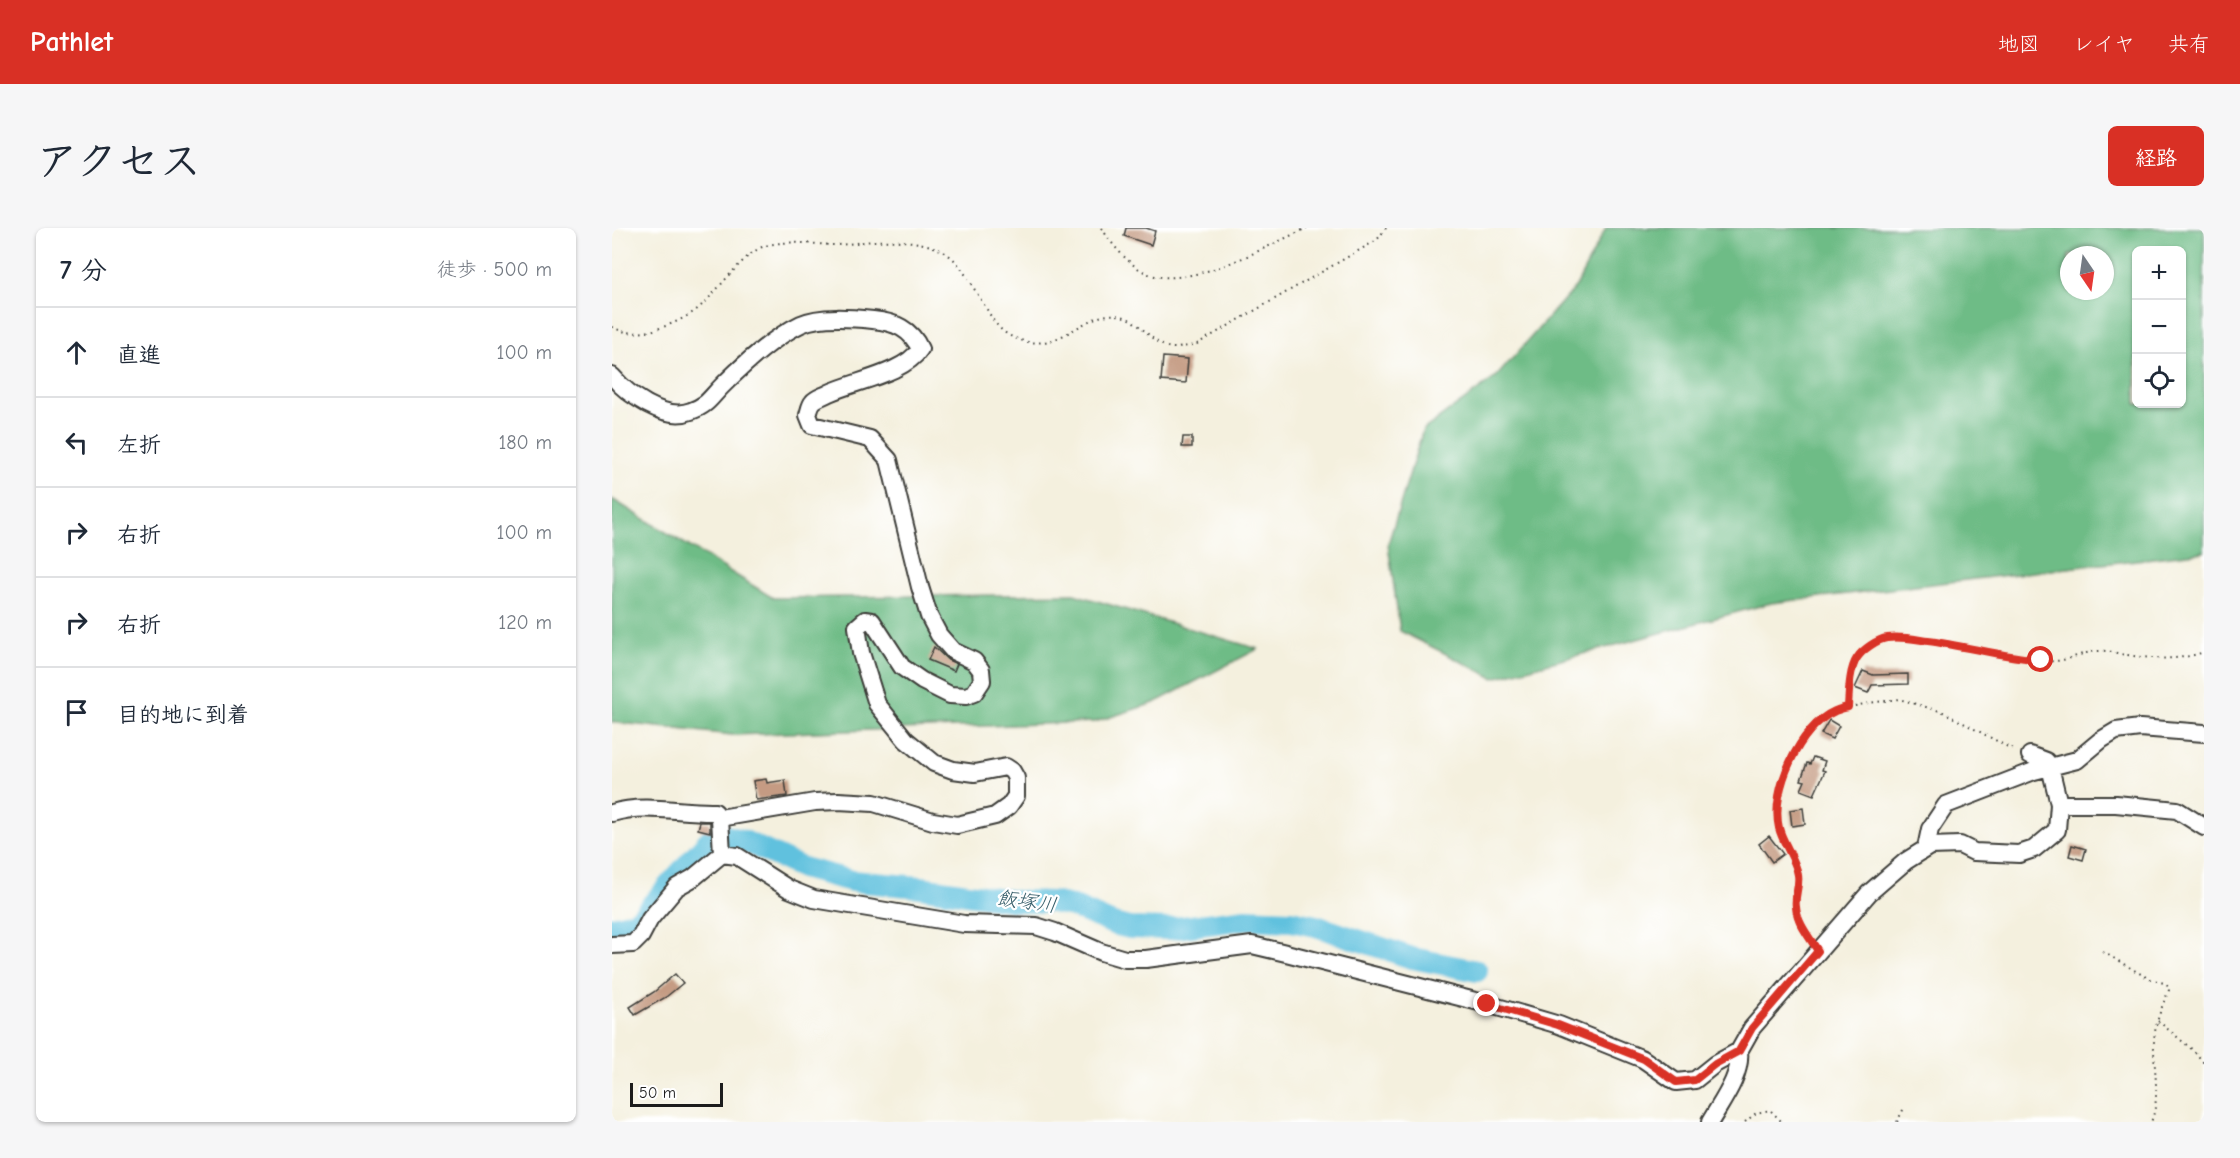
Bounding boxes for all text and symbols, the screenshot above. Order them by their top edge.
text: Pathlet [30,26,113,58]
text: 地図 [1998,32,2040,56]
text: レイヤ [2073,32,2135,56]
text: 共有 [2168,32,2210,56]
button: 経路 [2108,126,2204,186]
text: アクセス [36,137,201,186]
north arrow [2060,246,2114,300]
map controls [2132,246,2186,408]
button: + [2132,246,2186,300]
text: 7 分 [60,256,107,286]
text: 徒歩 · 500 m [437,258,552,281]
button: − [2132,300,2186,354]
icon: ahead [60,336,93,369]
text: 100 m [497,341,552,364]
text: 直進 [117,342,161,368]
button: locate [2132,354,2186,408]
icon: left [60,426,93,459]
text: 180 m [498,431,552,454]
text: 左折 [117,432,161,458]
icon: right [60,516,93,549]
text: 100 m [497,521,552,544]
text: 右折 [117,522,161,548]
icon: right [60,606,93,639]
text: 120 m [498,611,552,634]
text: 右折 [117,612,161,638]
route start [2027,646,2053,672]
icon: arrive [60,696,93,729]
text: 目的地に到着 [117,702,249,728]
water label: 飯塚川 [996,886,1058,917]
route end [1473,990,1499,1016]
scale bar [630,1080,723,1108]
text: 50 m [639,1084,676,1102]

